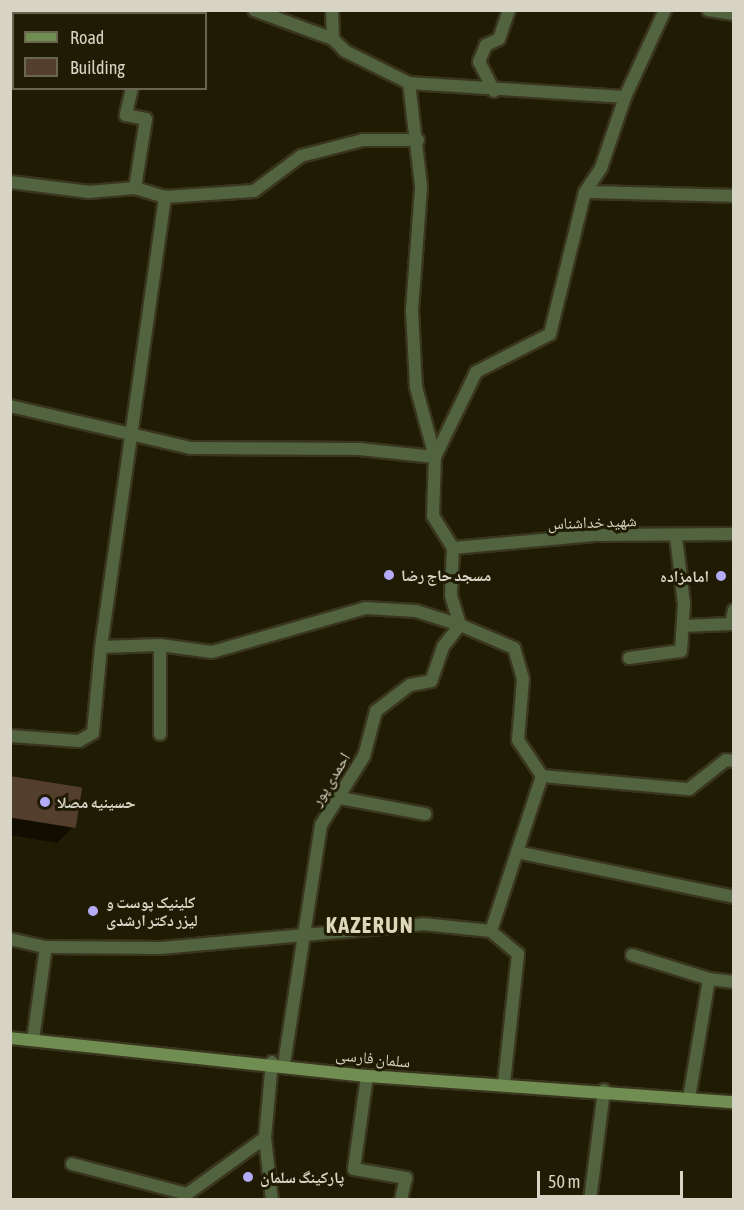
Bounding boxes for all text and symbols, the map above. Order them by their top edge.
legend [12,12,207,90]
text: Road [70,27,104,48]
text: Building [70,57,125,78]
street label: شهید خداشناس [547,511,637,533]
place label: مسجد حاج رضا [401,565,491,585]
place label: امامزاده [660,566,709,586]
marker: مسجد حاج رضا [382,568,396,582]
marker: امامزاده [714,569,728,583]
street label: احمدی پور [306,749,354,809]
place label: حسینیه مصلا [57,792,136,812]
marker: حسینیه مصلا [38,795,52,809]
place label: کلینیک پوست و لیزر دکتر ارشدی [106,892,198,930]
marker: کلینیک پوست و لیزر دکتر ارشدی [84,902,102,920]
district label: KAZERUN [326,913,414,939]
street label: سلمان فارسی [335,1045,411,1071]
scale bar [540,1159,686,1197]
place label: پارکینگ سلمان [260,1167,344,1187]
marker: پارکینگ سلمان [241,1170,255,1184]
text: 50 m [548,1171,580,1192]

